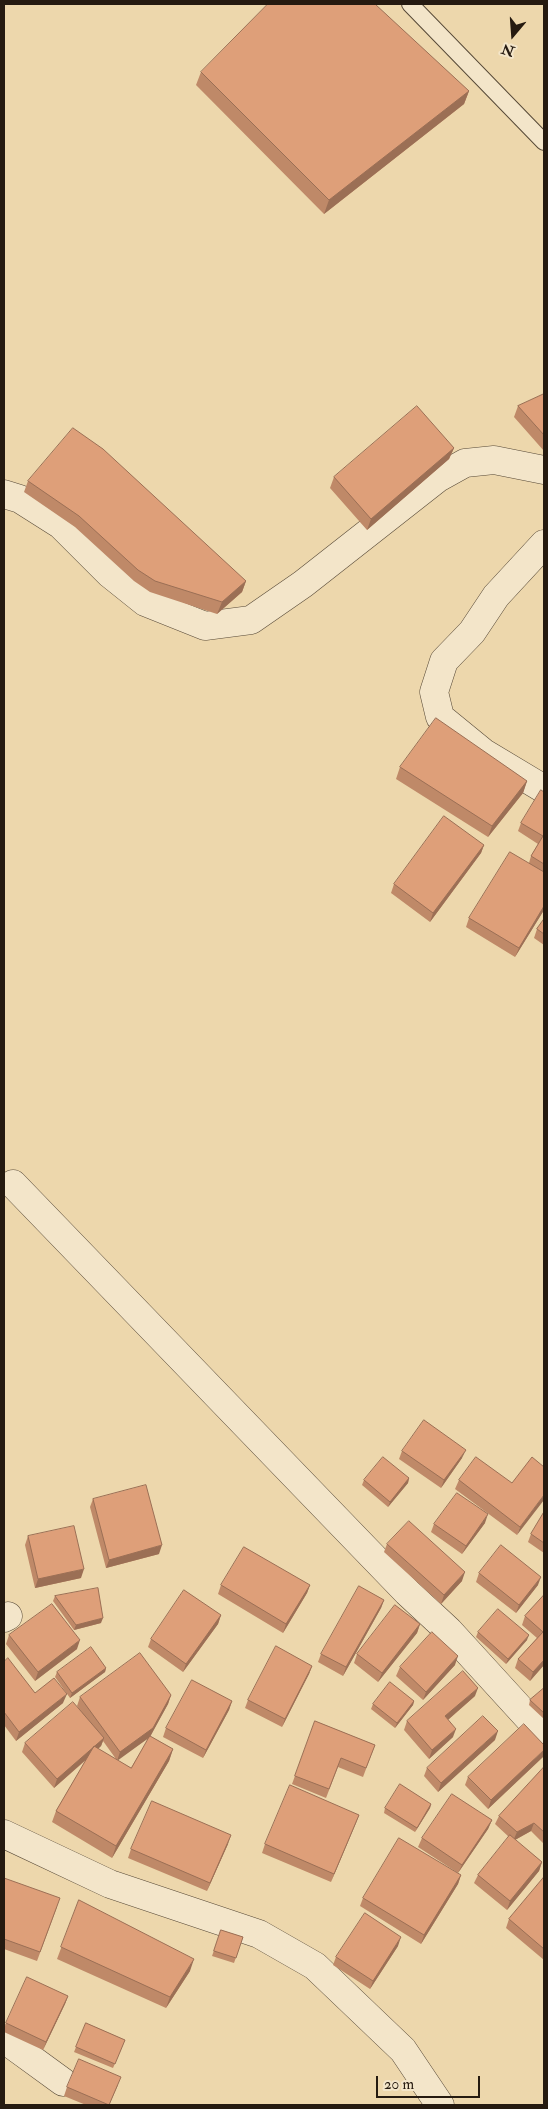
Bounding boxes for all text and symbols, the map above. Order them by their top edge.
north arrow [488,10,538,60]
text: N [500,40,517,60]
scale bar [378,2066,482,2098]
text: 20 m [384,2075,414,2094]

